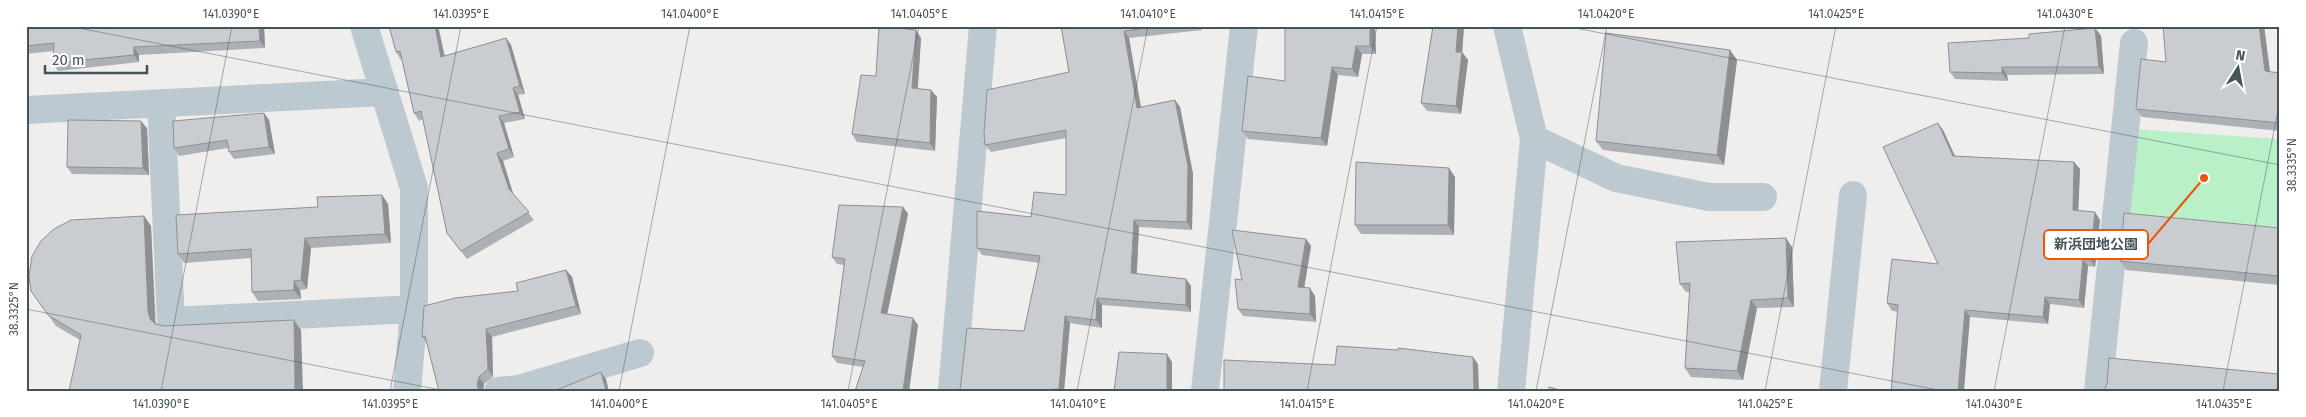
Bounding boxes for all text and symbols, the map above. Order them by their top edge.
text: 141.0390°E [203,7,259,21]
text: 141.0395°E [433,7,489,21]
text: 141.0400°E [661,7,719,21]
text: 141.0405°E [890,7,948,21]
text: 141.0410°E [1120,7,1176,21]
text: 141.0415°E [1350,7,1405,21]
text: 141.0420°E [1578,7,1635,21]
text: 141.0425°E [1808,7,1864,21]
text: 141.0430°E [2036,7,2094,21]
scale bar [45,42,148,74]
north arrow [2214,42,2264,92]
text: N [2234,46,2247,65]
text: 20 m [52,51,85,69]
text: 38.3335°N [2285,138,2299,192]
callout: 新浜団地公園 [2044,230,2148,259]
text: 新浜団地公園 [2054,236,2138,253]
text: 38.3325°N [7,282,21,336]
text: 141.0390°E [133,397,189,411]
text: 141.0395°E [362,397,418,411]
text: 141.0400°E [590,397,648,411]
text: 141.0405°E [820,397,878,411]
text: 141.0410°E [1050,397,1106,411]
text: 141.0415°E [1280,397,1335,411]
text: 141.0420°E [1508,397,1565,411]
text: 141.0425°E [1737,397,1793,411]
text: 141.0430°E [1965,397,2023,411]
text: 141.0435°E [2196,397,2252,411]

